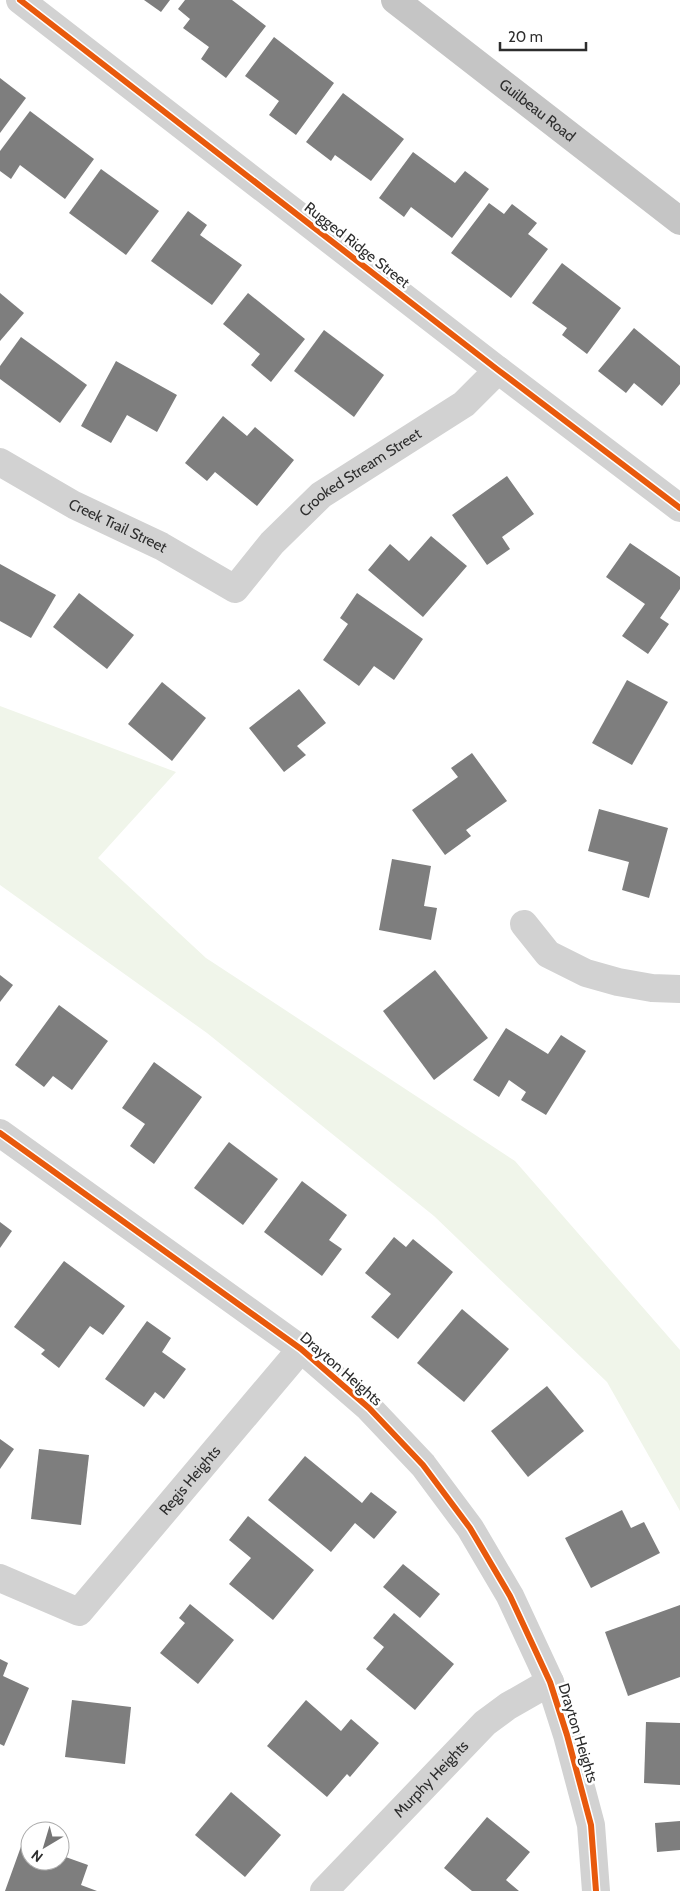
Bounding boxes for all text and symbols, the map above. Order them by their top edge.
scale bar [500,20,586,52]
text: 20 m [508,28,543,46]
street label: Guilbeau Road [496,75,579,145]
street label: Rugged Ridge Street [301,198,413,292]
street label: Crooked Stream Street [295,425,425,520]
street label: Creek Trail Street [65,495,170,557]
street label: Drayton Heights [296,1328,386,1410]
street label: Regis Heights [156,1442,224,1519]
street label: Drayton Heights [554,1681,602,1785]
street label: Murphy Heights [390,1737,472,1821]
north arrow [20,1821,70,1871]
text: N [28,1846,46,1866]

